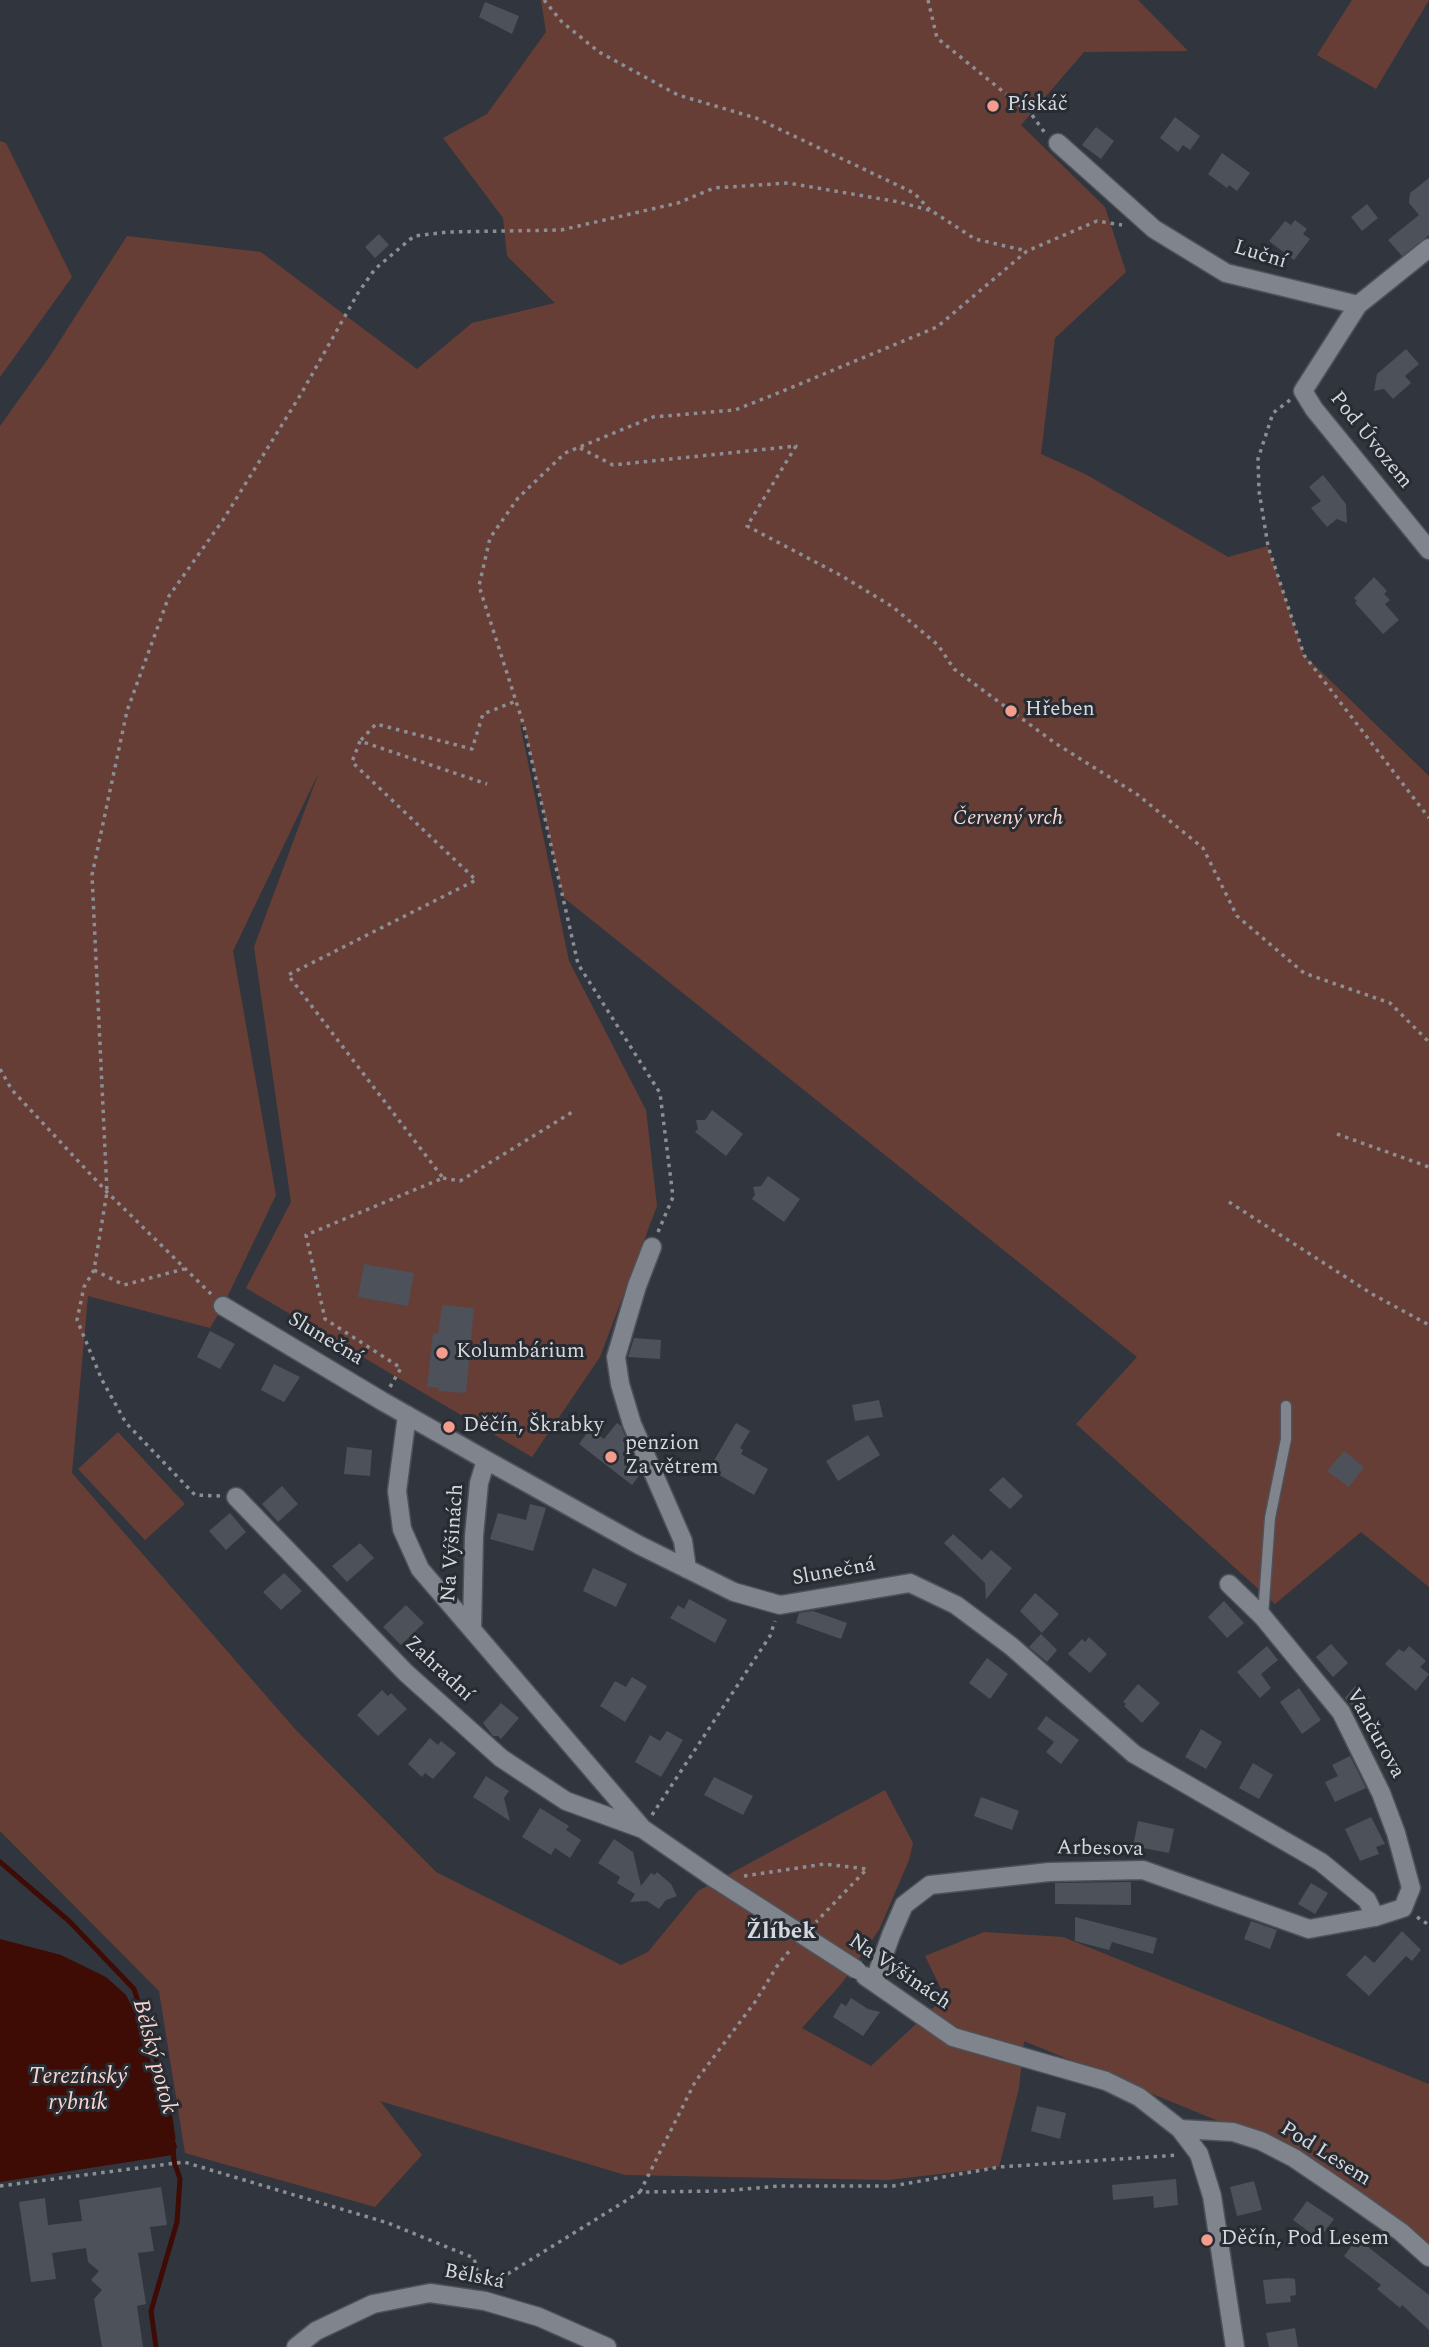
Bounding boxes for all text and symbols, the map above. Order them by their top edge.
place label: Pískáč [1007,93,1068,119]
marker: Pískáč [985,98,1001,114]
street label: Luční [1231,236,1289,276]
street label: Pod Úvozem [1323,387,1417,495]
place label: Hřeben [1025,698,1095,724]
marker: Hřeben [1003,703,1019,719]
park label: Červený vrch [953,807,1063,833]
street label: Slunečná [283,1308,367,1372]
place label: Kolumbárium [456,1340,585,1366]
marker: Kolumbárium [434,1345,450,1361]
place label: Děčín, Škrabky [463,1414,604,1440]
marker: Děčín, Škrabky [441,1419,457,1435]
place label: penzion Za větrem [625,1432,719,1482]
marker: penzion Za větrem [603,1449,619,1465]
street label: Na Výšinách [437,1483,471,1603]
street label: Slunečná [790,1553,878,1593]
street label: Zahradní [398,1632,478,1708]
street label: Vančurova [1339,1685,1409,1783]
street label: Arbesova [1056,1837,1144,1863]
district label: Žlíbek [746,1919,816,1947]
street label: Na Výšinách [843,1930,955,2016]
water label: Bělský potok [124,1997,182,2117]
water label: Terezínský rybník [29,2064,127,2118]
street label: Pod Lesem [1275,2117,1375,2193]
place label: Děčín, Pod Lesem [1221,2227,1389,2253]
marker: Děčín, Pod Lesem [1199,2232,1215,2248]
street label: Bělská [442,2260,506,2296]

